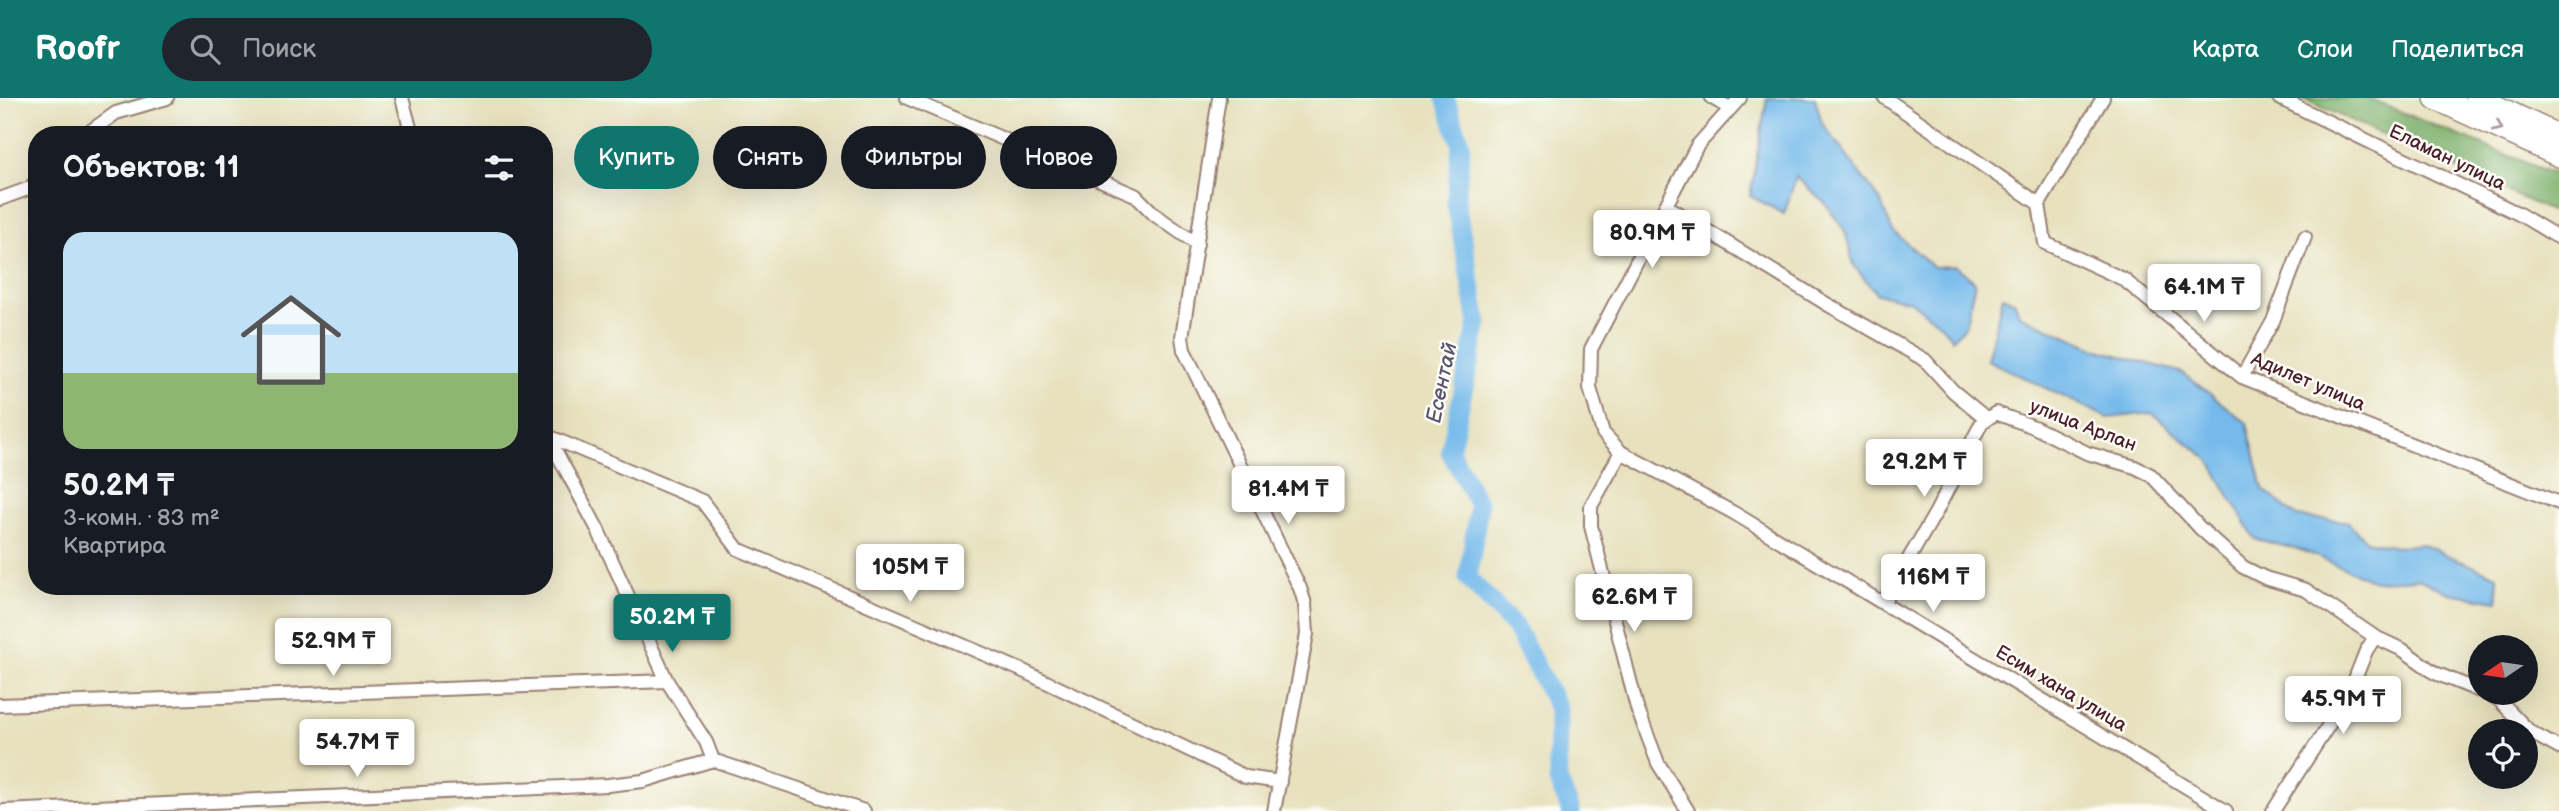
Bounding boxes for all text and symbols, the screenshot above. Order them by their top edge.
search box [162,18,652,81]
text: Roofr [35,29,120,69]
icon: search [186,30,224,68]
text: Поиск [242,34,316,65]
text: Карта [2192,35,2259,64]
text: Слои [2297,35,2353,64]
text: Поделиться [2391,35,2524,64]
one-way arrow [2491,119,2503,133]
street label: Еламан улица [2385,120,2509,196]
chip: Купить [574,126,699,189]
chip: Снять [713,126,827,189]
chip: Фильтры [841,126,986,189]
chip: Новое [1000,126,1117,189]
icon: filters [480,149,518,187]
text: Объектов: 11 [63,150,240,186]
pin: 80.9M ₸ [1587,211,1717,270]
text: 80.9M ₸ [1609,219,1695,247]
pin: 64.1M ₸ [2139,264,2269,324]
text: 64.1M ₸ [2164,273,2244,301]
icon: home [228,277,354,403]
water label: Есентай [1421,340,1463,426]
street label: Адилет улица [2247,347,2368,416]
street label: улица Арлан [2026,395,2140,457]
pin: 29.2M ₸ [1859,440,1989,499]
text: 29.2M ₸ [1882,448,1966,476]
pin: 81.4M ₸ [1223,466,1353,526]
text: 50.2M ₸ [63,468,174,504]
text: 81.4M ₸ [1248,475,1328,503]
text: 3-комн. · 83 m² [63,504,220,532]
text: Квартира [63,532,166,560]
pin: 105M ₸ [853,545,967,604]
text: 105M ₸ [872,553,948,581]
pin: 116M ₸ [1876,554,1990,614]
text: 116M ₸ [1897,563,1969,591]
pin: 62.6M ₸ [1569,574,1699,634]
text: 62.6M ₸ [1591,583,1677,611]
pin: 50.2M ₸ [607,594,737,654]
text: 50.2M ₸ [629,603,715,631]
pin: 52.9M ₸ [268,618,398,678]
text: 52.9M ₸ [291,627,375,655]
north arrow [2468,635,2538,705]
map controls [2468,635,2538,789]
street label: Есим хана улица [1991,641,2131,737]
pin: 45.9M ₸ [2278,676,2408,736]
text: 45.9M ₸ [2301,685,2385,713]
button: locate [2468,719,2538,789]
pin: 54.7M ₸ [292,720,422,779]
text: 54.7M ₸ [315,728,399,756]

